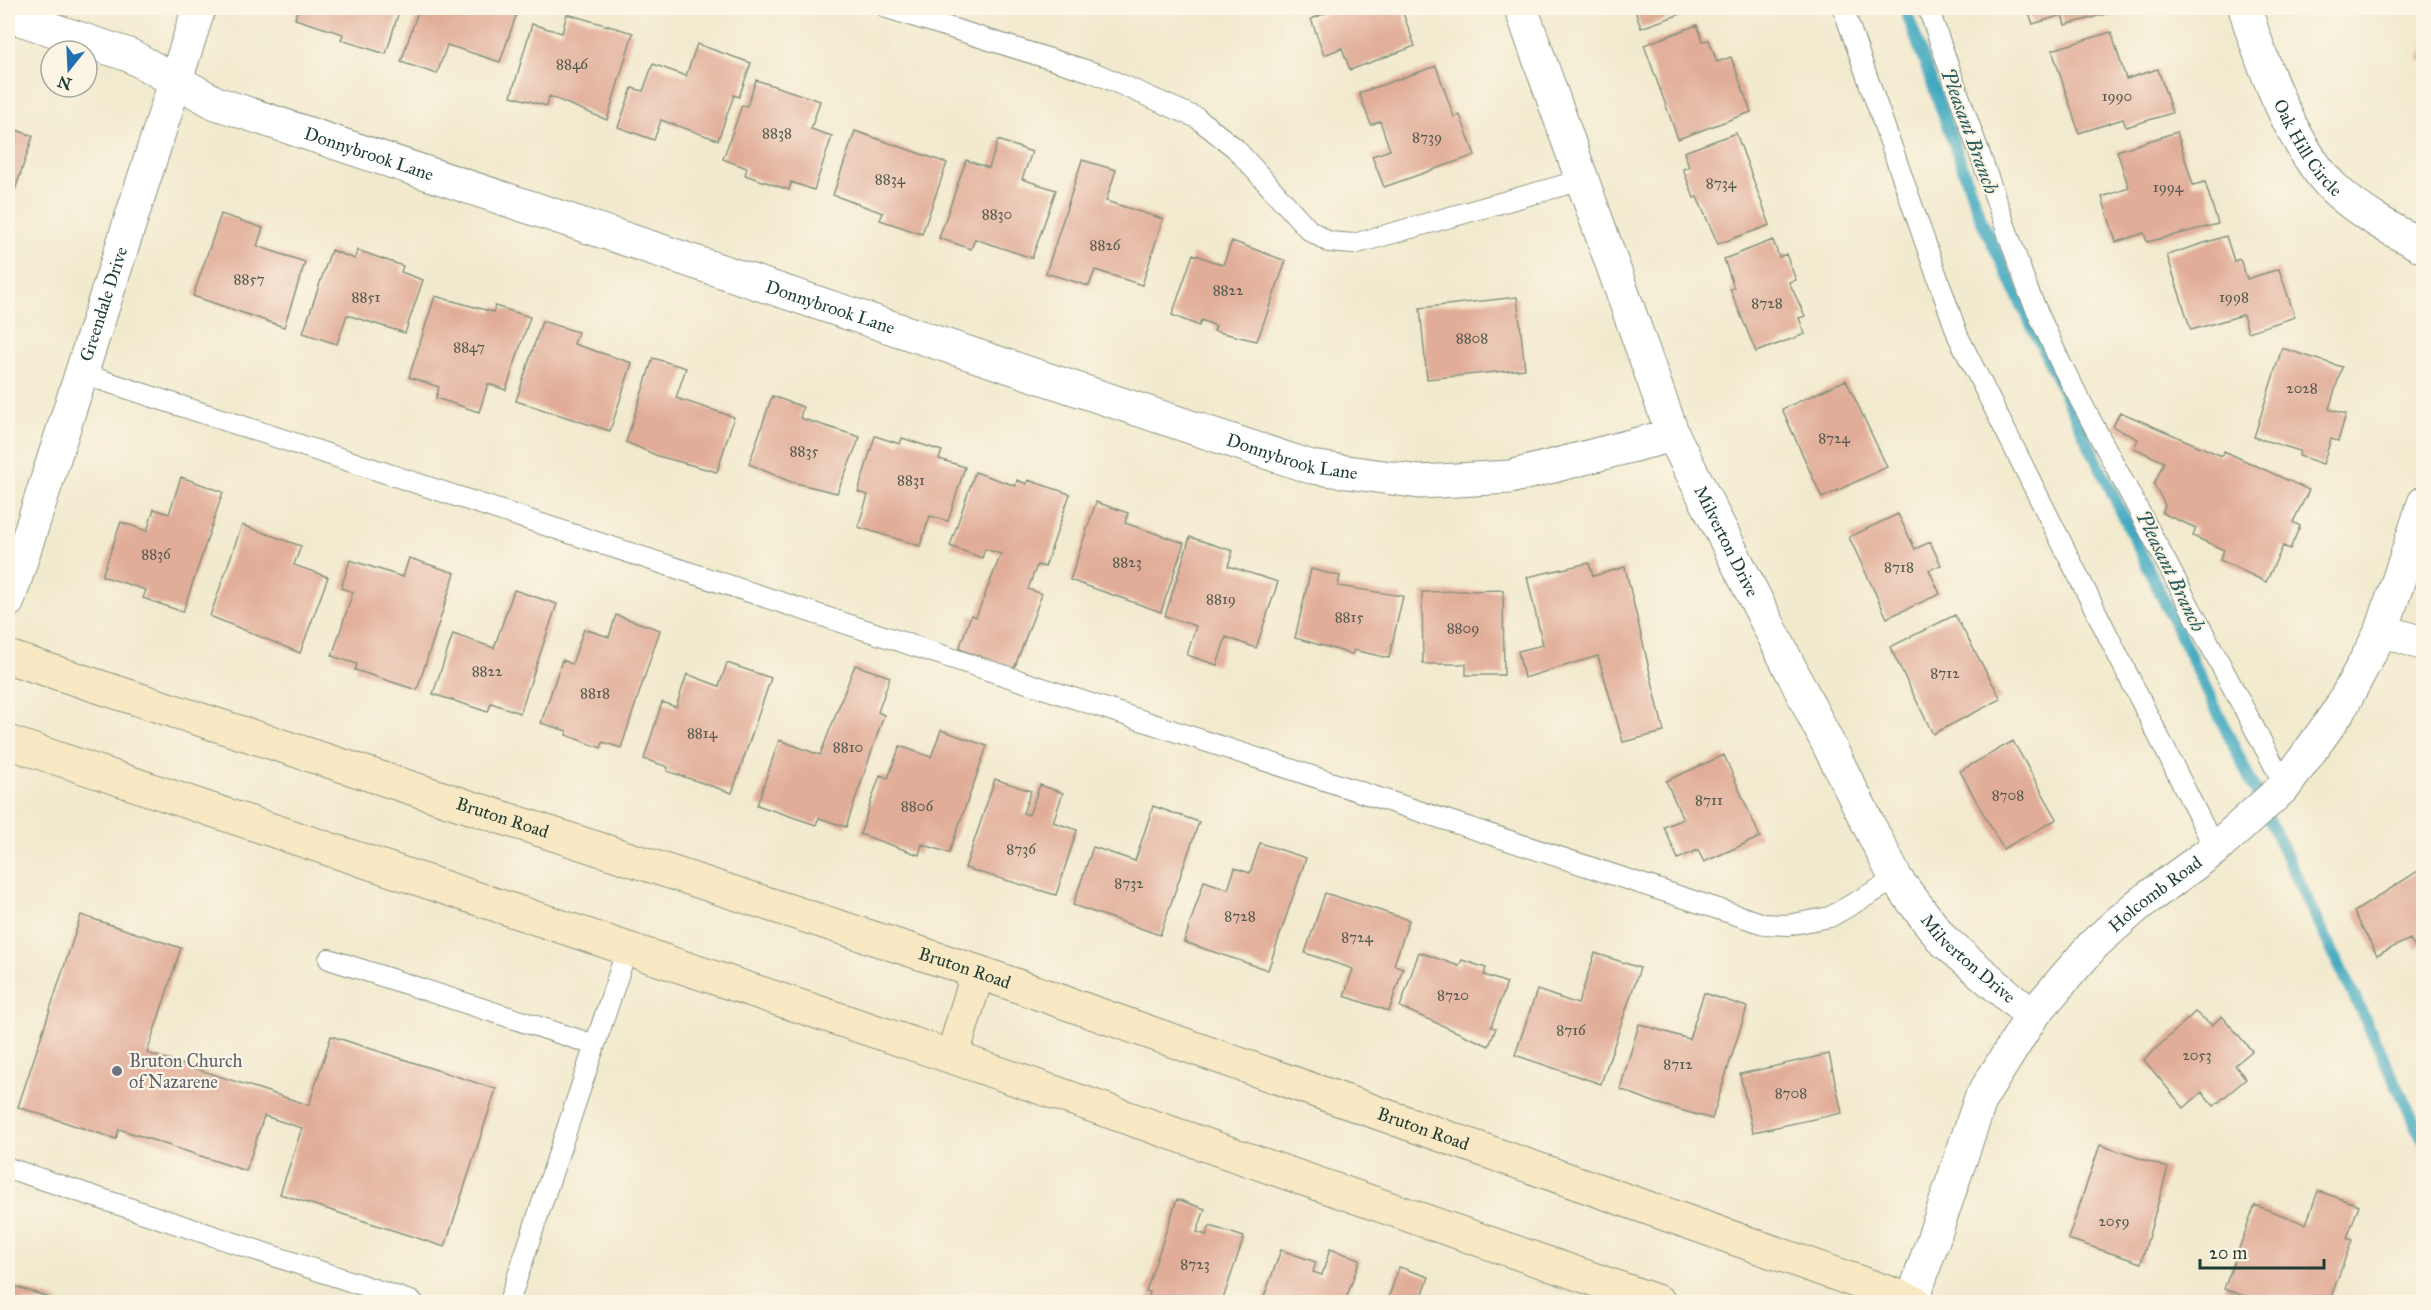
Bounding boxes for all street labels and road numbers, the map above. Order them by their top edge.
street label: Oak Hill Circle [2269,96,2347,201]
street label: Donnybrook Lane [301,122,437,186]
street label: Greendale Drive [75,244,132,364]
street label: Donnybrook Lane [763,275,898,339]
street label: Donnybrook Lane [1224,429,1359,484]
street label: Milverton Drive [1689,482,1763,600]
street label: Bruton Road [454,792,552,843]
street label: Holcomb Road [2104,851,2206,937]
street label: Milverton Drive [1916,910,2020,1008]
street label: Bruton Road [916,942,1014,994]
street label: Bruton Road [1374,1103,1472,1155]

